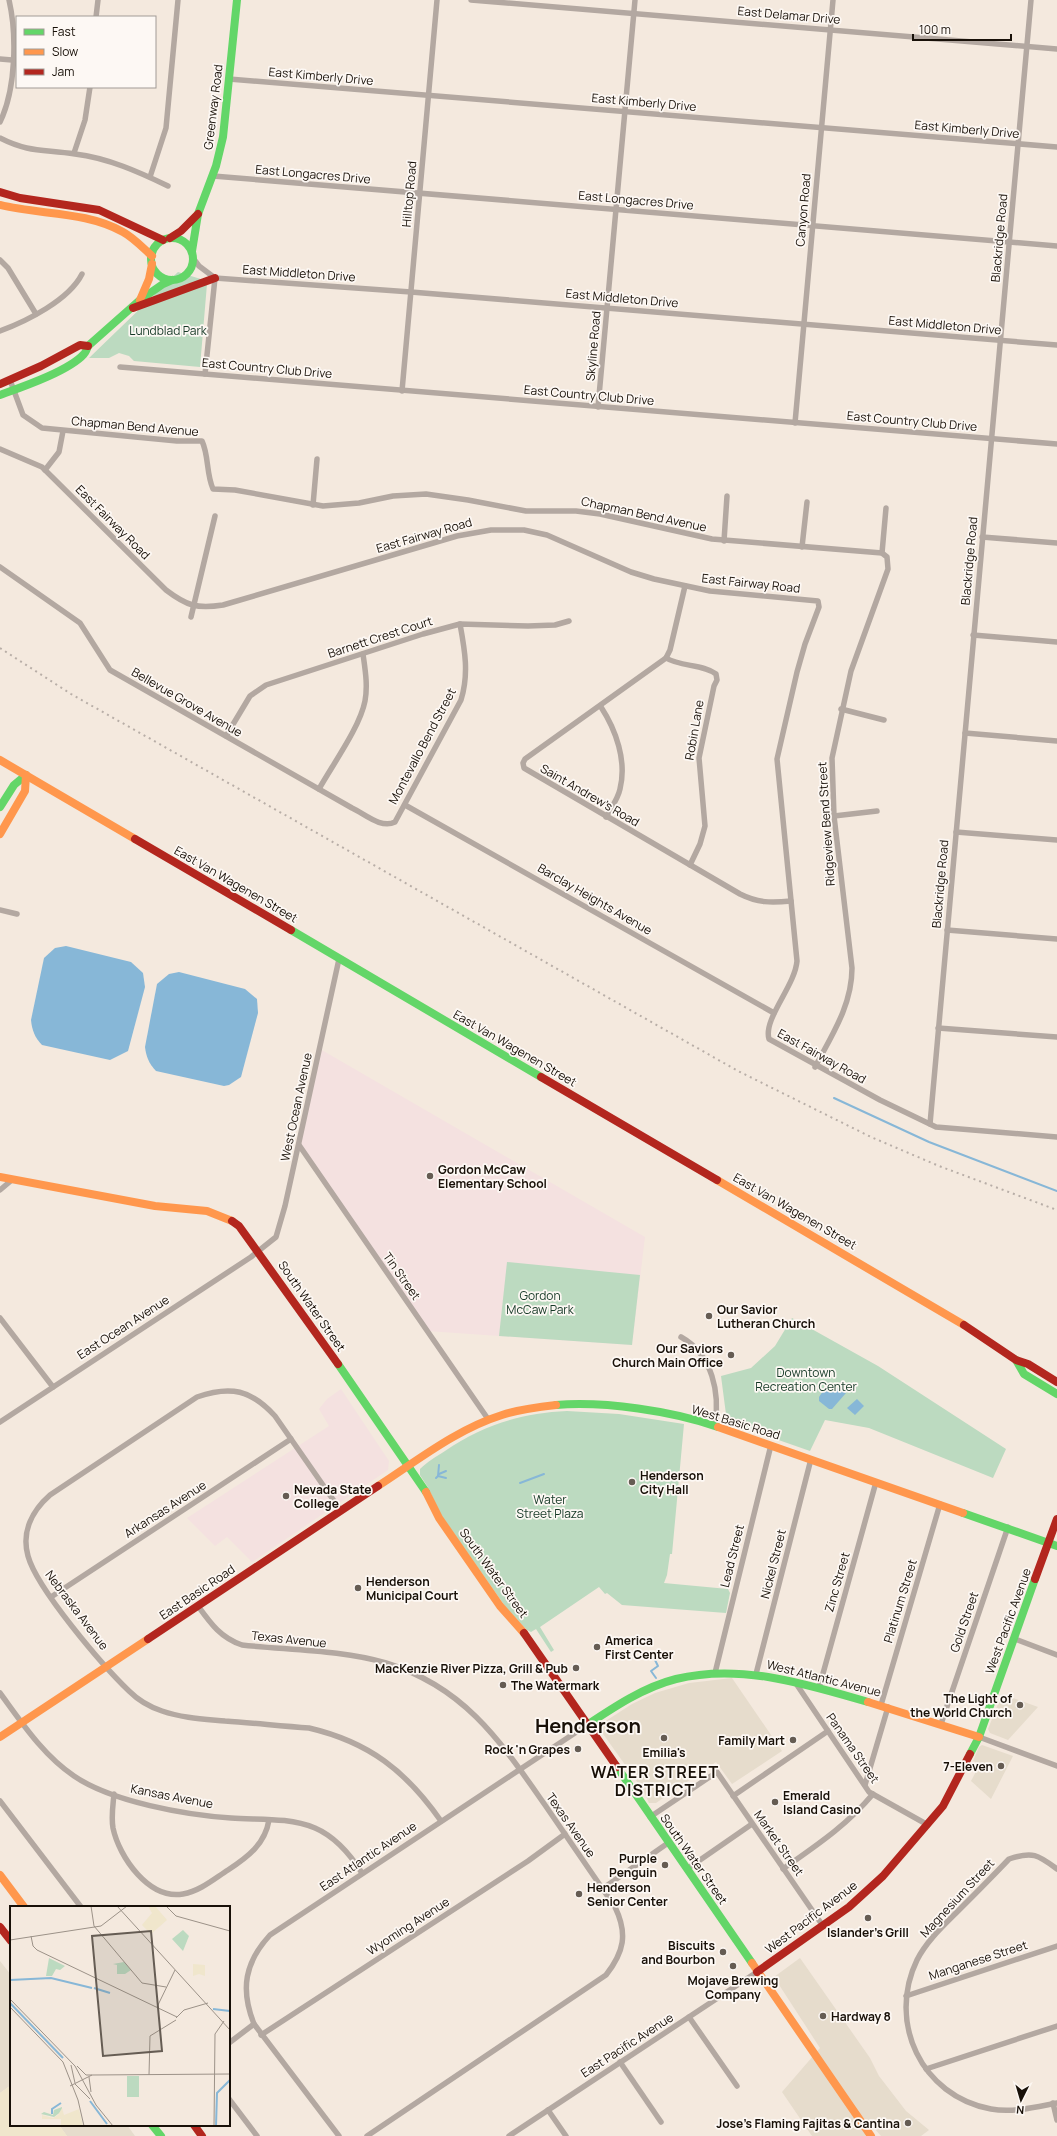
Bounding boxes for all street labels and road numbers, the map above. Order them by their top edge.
street label: East Delamar Drive [737,2,841,28]
street label: Greenway Road [199,63,227,151]
street label: East Kimberly Drive [268,63,374,89]
street label: East Kimberly Drive [591,89,697,115]
street label: East Kimberly Drive [914,116,1020,142]
street label: East Longacres Drive [255,160,371,188]
street label: Hilltop Road [398,160,420,228]
street label: Canyon Road [791,173,815,247]
street label: East Longacres Drive [578,186,694,214]
street label: Blackridge Road [987,193,1011,283]
street label: East Middleton Drive [242,261,356,285]
street label: East Middleton Drive [565,285,679,311]
street label: Skyline Road [581,310,605,382]
street label: East Middleton Drive [888,312,1002,338]
street label: East Country Club Drive [201,354,333,382]
street label: East Country Club Drive [523,381,655,409]
street label: East Country Club Drive [846,407,978,435]
street label: Chapman Bend Avenue [71,412,199,440]
street label: East Fairway Road [72,481,154,563]
street label: Chapman Bend Avenue [580,492,708,536]
street label: East Fairway Road [374,513,474,557]
street label: Blackridge Road [957,516,981,606]
street label: East Fairway Road [701,569,801,597]
street label: Barnett Crest Court [326,612,435,662]
street label: Bellevue Grove Avenue [129,663,245,741]
street label: Montevallo Bend Street [384,685,460,807]
street label: Robin Lane [680,698,708,762]
street label: Saint Andrew's Road [537,760,643,830]
street label: Ridgeview Bend Street [813,761,839,887]
street label: Blackridge Road [928,839,952,929]
street label: East Van Wagenen Street [171,842,301,926]
street label: Barclay Heights Avenue [535,859,655,939]
street label: East Van Wagenen Street [450,1006,580,1090]
street label: East Fairway Road [775,1025,869,1087]
street label: West Ocean Avenue [276,1051,316,1163]
street label: East Van Wagenen Street [730,1169,860,1253]
street label: Tin Street [379,1249,425,1303]
street label: South Water Street [274,1257,350,1355]
street label: East Ocean Avenue [74,1291,172,1363]
street label: West Basic Road [690,1400,782,1444]
street label: Arkansas Avenue [121,1476,209,1542]
street label: Lead Street [716,1522,748,1589]
street label: South Water Street [456,1525,532,1621]
street label: Nickel Street [756,1527,790,1600]
street label: Zinc Street [820,1550,854,1614]
street label: Platinum Street [879,1557,921,1645]
street label: East Basic Road [156,1560,238,1624]
street label: West Pacific Avenue [981,1566,1035,1676]
street label: Nebraska Avenue [41,1567,113,1653]
street label: Gold Street [946,1589,982,1655]
street label: Texas Avenue [251,1627,327,1651]
street label: West Atlantic Avenue [765,1656,883,1700]
street label: Panama Street [823,1710,884,1787]
street label: Kansas Avenue [129,1780,215,1812]
street label: Texas Avenue [542,1789,600,1861]
street label: Market Street [750,1807,808,1879]
street label: South Water Street [656,1810,732,1908]
street label: East Atlantic Avenue [316,1817,420,1895]
street label: Magnesium Street [916,1855,998,1941]
street label: West Pacific Avenue [761,1877,861,1957]
street label: Wyoming Avenue [363,1893,453,1959]
street label: Manganese Street [927,1936,1030,1984]
street label: East Pacific Avenue [577,2009,677,2081]

